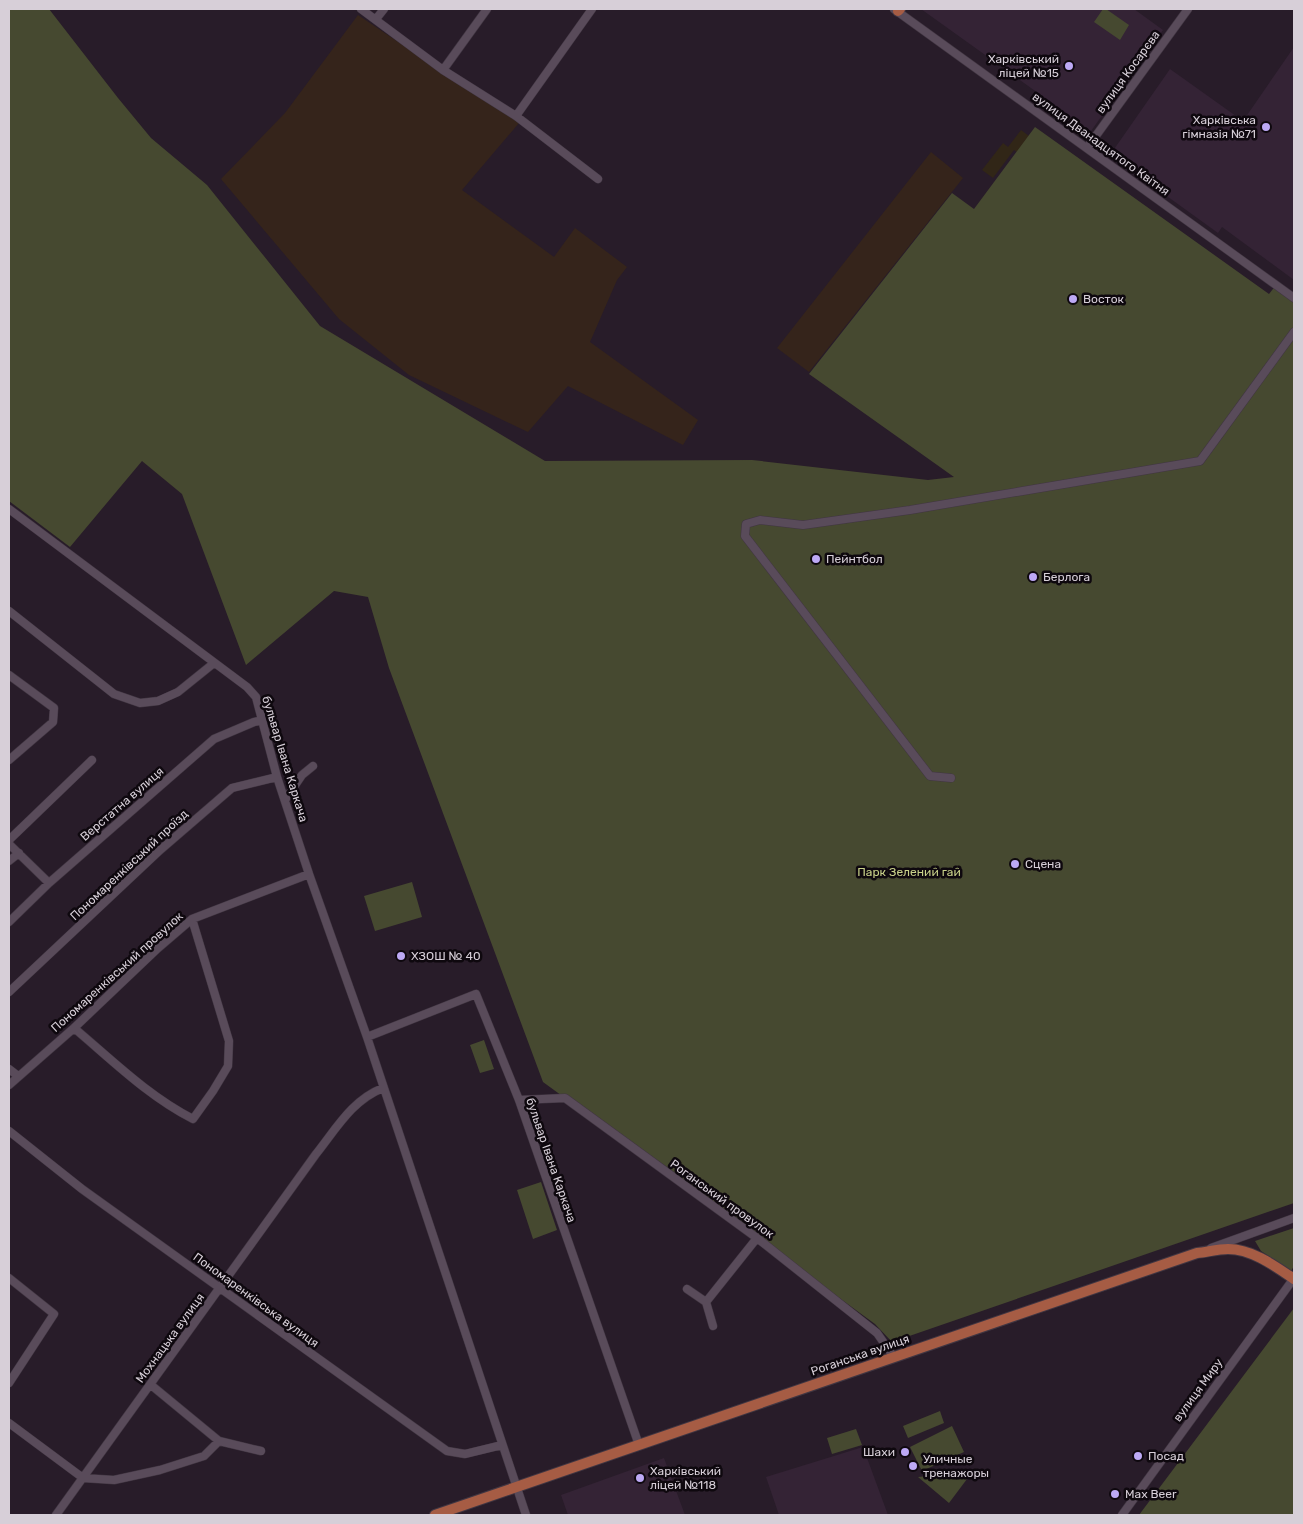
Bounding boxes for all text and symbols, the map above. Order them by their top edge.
street label: вулиця Косарєва [1093,28,1163,116]
place label: Харківський ліцей №15 [988,52,1059,80]
marker: Харківський ліцей №15 [1063,60,1075,72]
street label: вулиця Дванадцятого Квітня [1030,89,1172,199]
place label: Харківська гімназія №71 [1182,113,1256,141]
marker: Харківська гімназія №71 [1260,121,1272,133]
place label: Восток [1083,292,1125,306]
marker: Восток [1067,293,1079,305]
place label: Пейнтбол [826,552,883,566]
marker: Пейнтбол [810,553,822,565]
place label: Берлога [1043,570,1090,584]
marker: Берлога [1027,571,1039,583]
street label: бульвар Івана Каркача [259,694,311,824]
street label: Верстатна вулиця [78,764,166,844]
street label: Пономаренківський проїзд [67,807,191,923]
place label: Сцена [1025,857,1061,871]
marker: Сцена [1009,858,1021,870]
park label: Парк Зелений гай [857,865,961,879]
street label: Пономаренківський провулок [48,909,186,1035]
place label: ХЗОШ № 40 [411,949,481,963]
marker: ХЗОШ № 40 [395,950,407,962]
street label: бульвар Івана Каркача [523,1096,579,1224]
street label: Роганський провулок [667,1157,777,1242]
street label: Пономаренківська вулиця [191,1250,321,1350]
street label: Мохнацька вулиця [133,1290,207,1386]
street label: Роганська вулиця [809,1332,911,1378]
street label: вулиця Миру [1170,1355,1226,1424]
place label: Шахи [863,1445,895,1459]
marker: Шахи [899,1446,911,1458]
place label: Посад [1148,1449,1184,1463]
marker: Посад [1132,1450,1144,1462]
place label: Уличные тренажоры [923,1452,989,1480]
marker: Уличные тренажоры [907,1460,919,1472]
place label: Харківський ліцей №118 [650,1464,721,1492]
marker: Харківський ліцей №118 [634,1472,646,1484]
place label: Max Beer [1125,1487,1177,1501]
marker: Max Beer [1109,1488,1121,1500]

